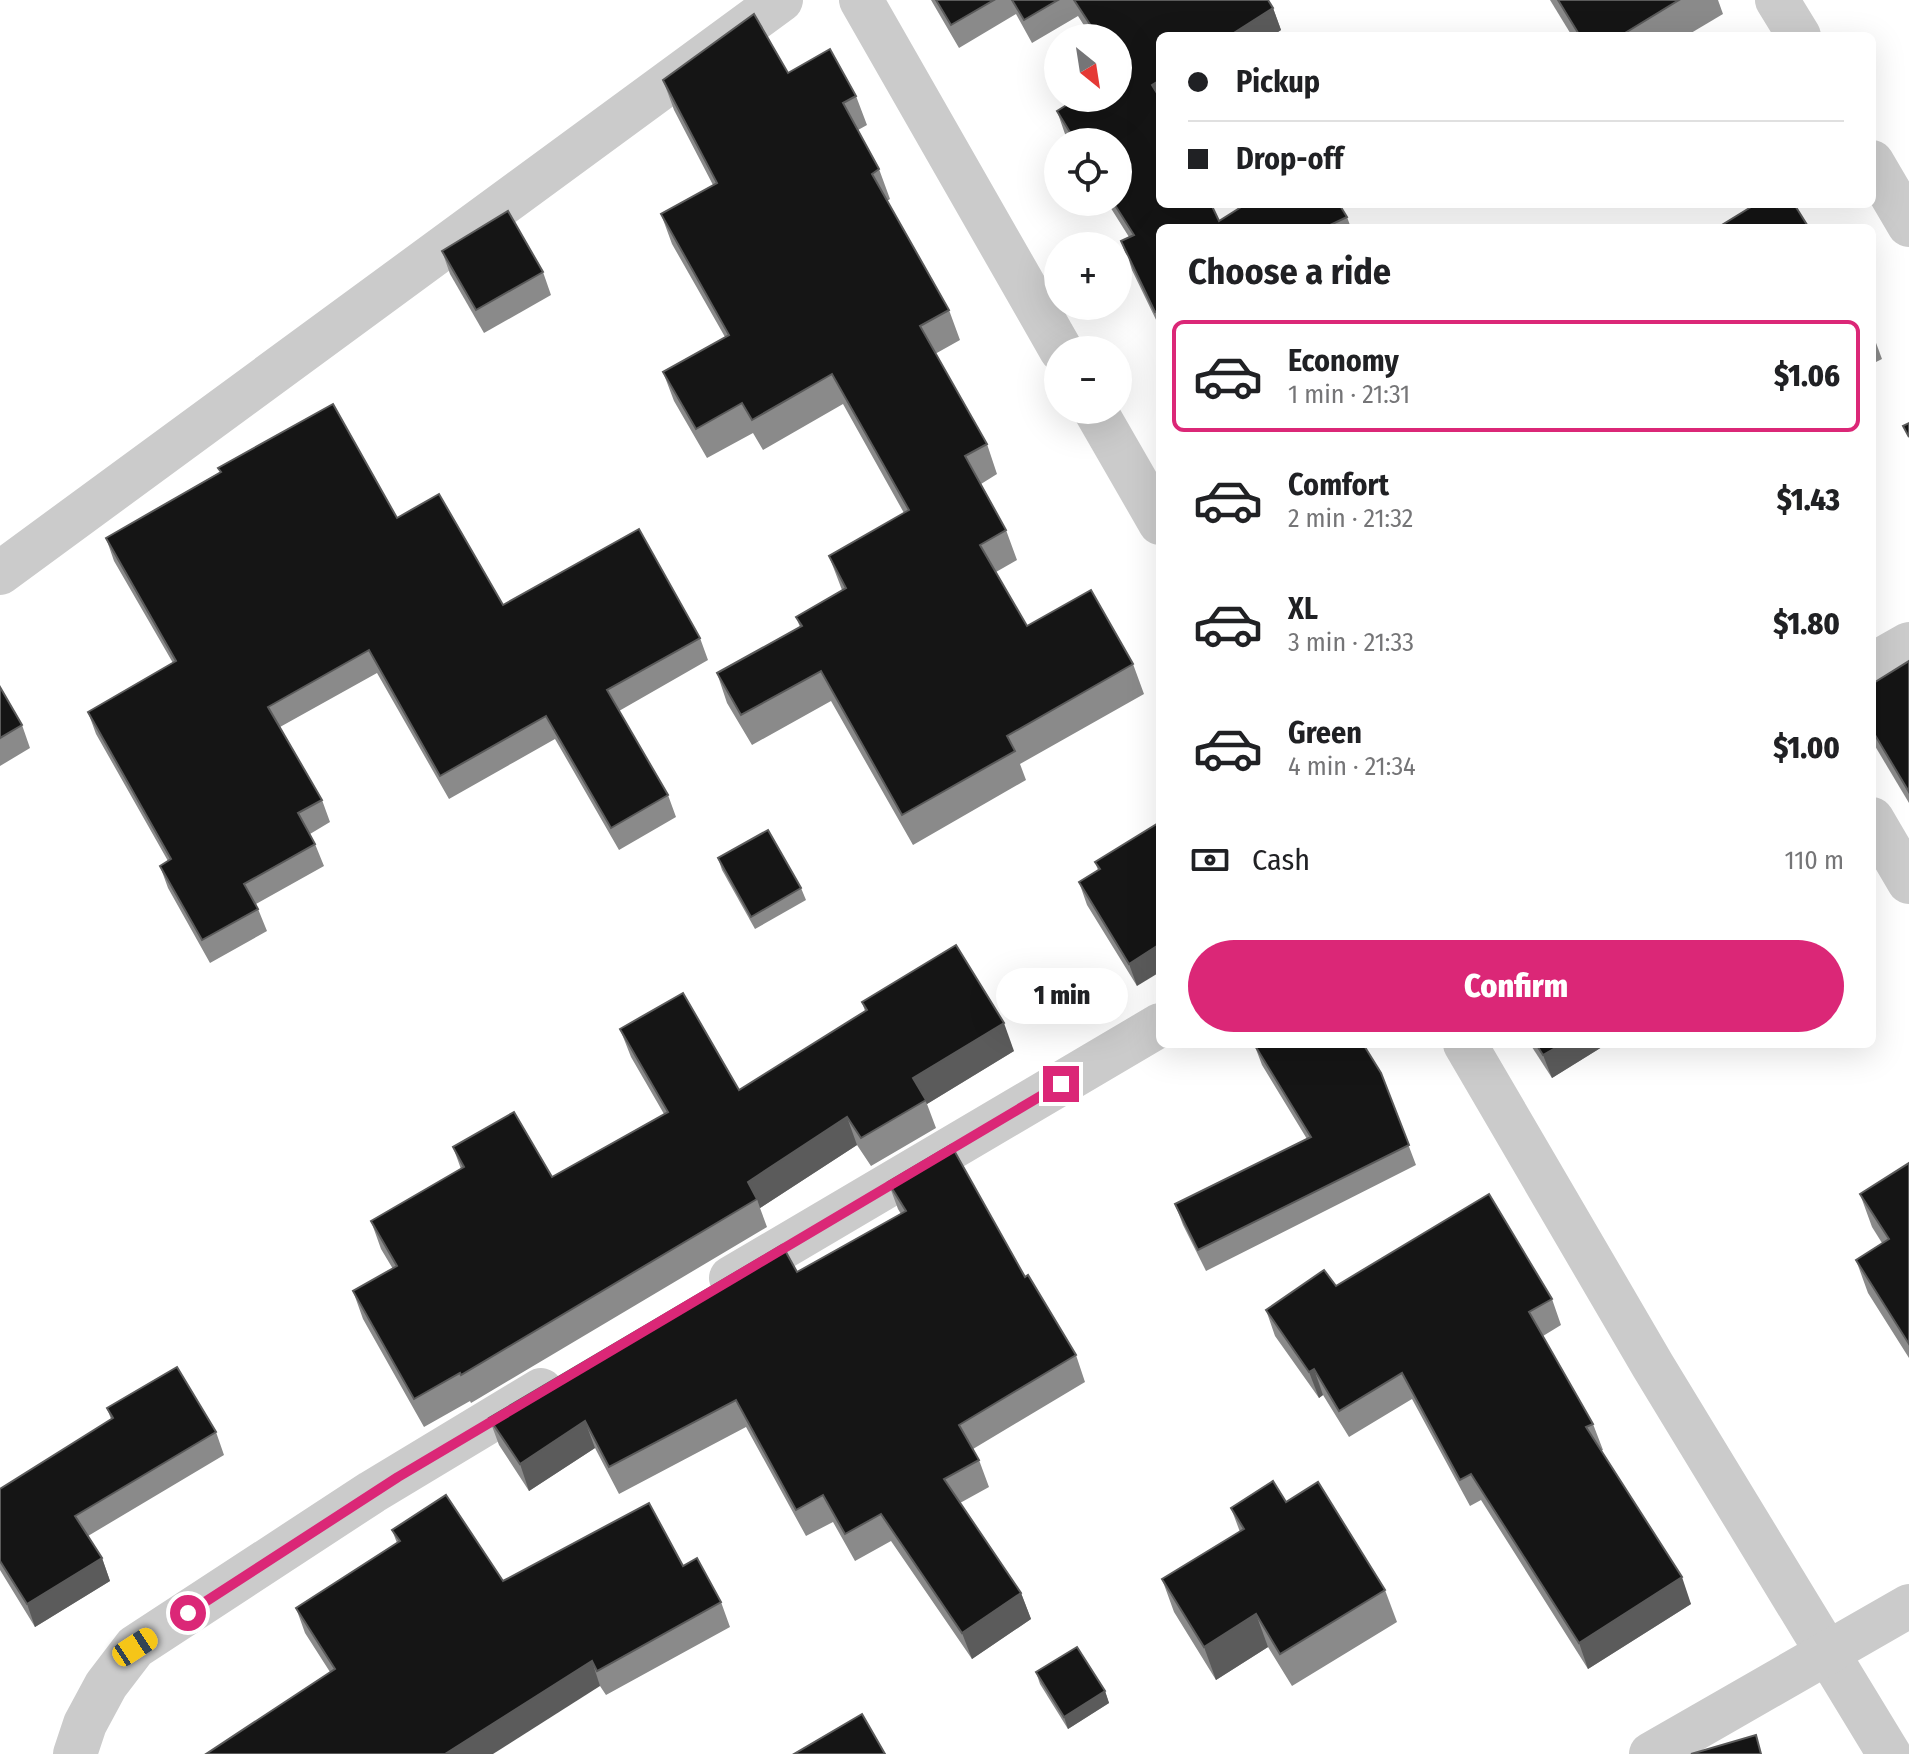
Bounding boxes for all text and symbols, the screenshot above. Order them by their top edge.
north arrow [1044,24,1132,112]
map controls [1044,24,1132,424]
text: Pickup [1236,64,1320,100]
button: locate [1044,128,1132,216]
text: Drop-off [1236,141,1343,177]
button: + [1044,232,1132,320]
text: Choose a ride [1188,250,1391,294]
button: − [1044,336,1132,424]
icon: car [1192,340,1264,412]
text: Economy [1288,343,1399,379]
text: $1.06 [1774,358,1840,394]
text: 1 min · 21:31 [1288,379,1410,410]
icon: car [1192,464,1264,536]
text: Comfort [1288,467,1389,503]
text: $1.43 [1777,482,1840,518]
text: 2 min · 21:32 [1288,503,1413,534]
icon: car [1192,588,1264,660]
text: XL [1288,591,1318,627]
text: $1.80 [1773,606,1840,642]
text: 3 min · 21:33 [1288,627,1414,658]
icon: car [1192,712,1264,784]
text: Green [1288,715,1362,751]
text: $1.00 [1773,730,1840,766]
text: 4 min · 21:34 [1288,751,1416,782]
icon: cash [1188,838,1232,882]
text: Cash [1252,842,1310,878]
text: 110 m [1784,845,1844,876]
button: Confirm [1188,940,1844,1032]
callout: 1 min [995,968,1127,1024]
text: 1 min [1034,980,1090,1011]
route end [1043,1066,1079,1102]
route start [170,1595,206,1631]
car [108,1624,162,1670]

